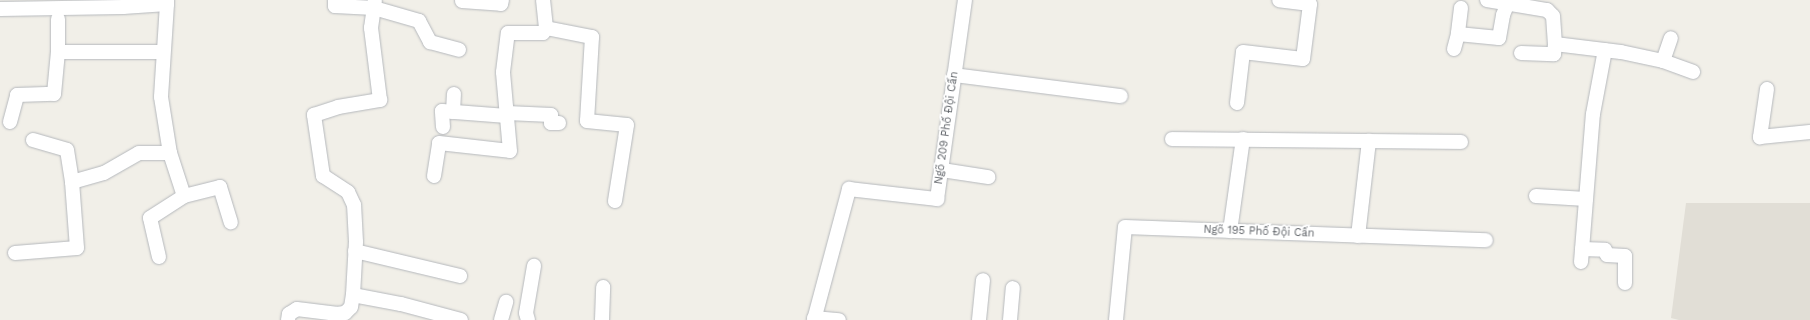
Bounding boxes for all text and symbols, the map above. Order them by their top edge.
street label: Ngõ 209 Phố Đội Cấn [933,71,961,185]
street label: Ngõ 195 Phố Đội Cấn [1203,223,1315,241]

